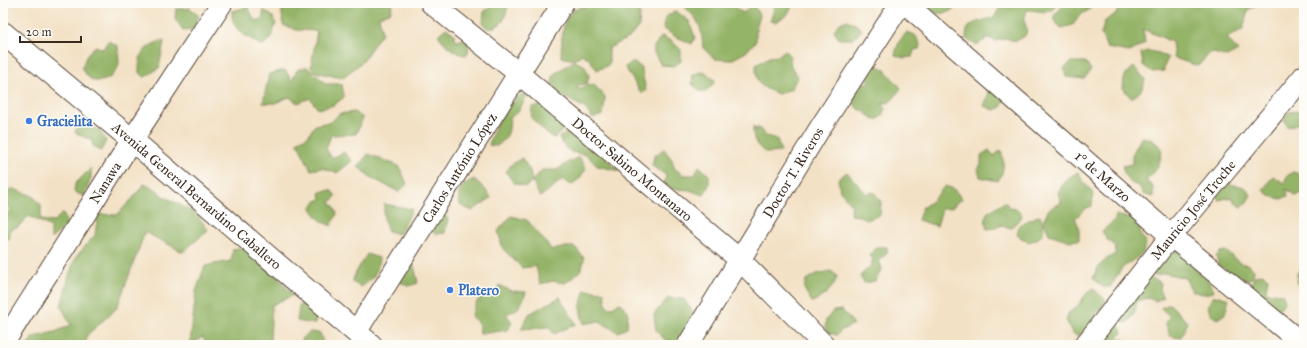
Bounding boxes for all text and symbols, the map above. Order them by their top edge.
scale bar [20,18,81,44]
text: 20 m [26,25,52,39]
street label: Carlos António López [419,109,501,226]
place label: Gracielita [37,113,93,130]
street label: Doctor Sabino Montanaro [568,114,696,225]
marker: Gracielita [24,116,34,126]
street label: Avenida General Bernardino Caballero [107,118,285,273]
street label: Doctor T. Riveros [759,124,827,221]
street label: 1° de Marzo [1071,148,1134,206]
street label: Mauricio José Troche [1147,157,1240,264]
street label: Nanawa [86,159,125,207]
place label: Platero [458,282,499,299]
marker: Platero [445,285,455,295]

